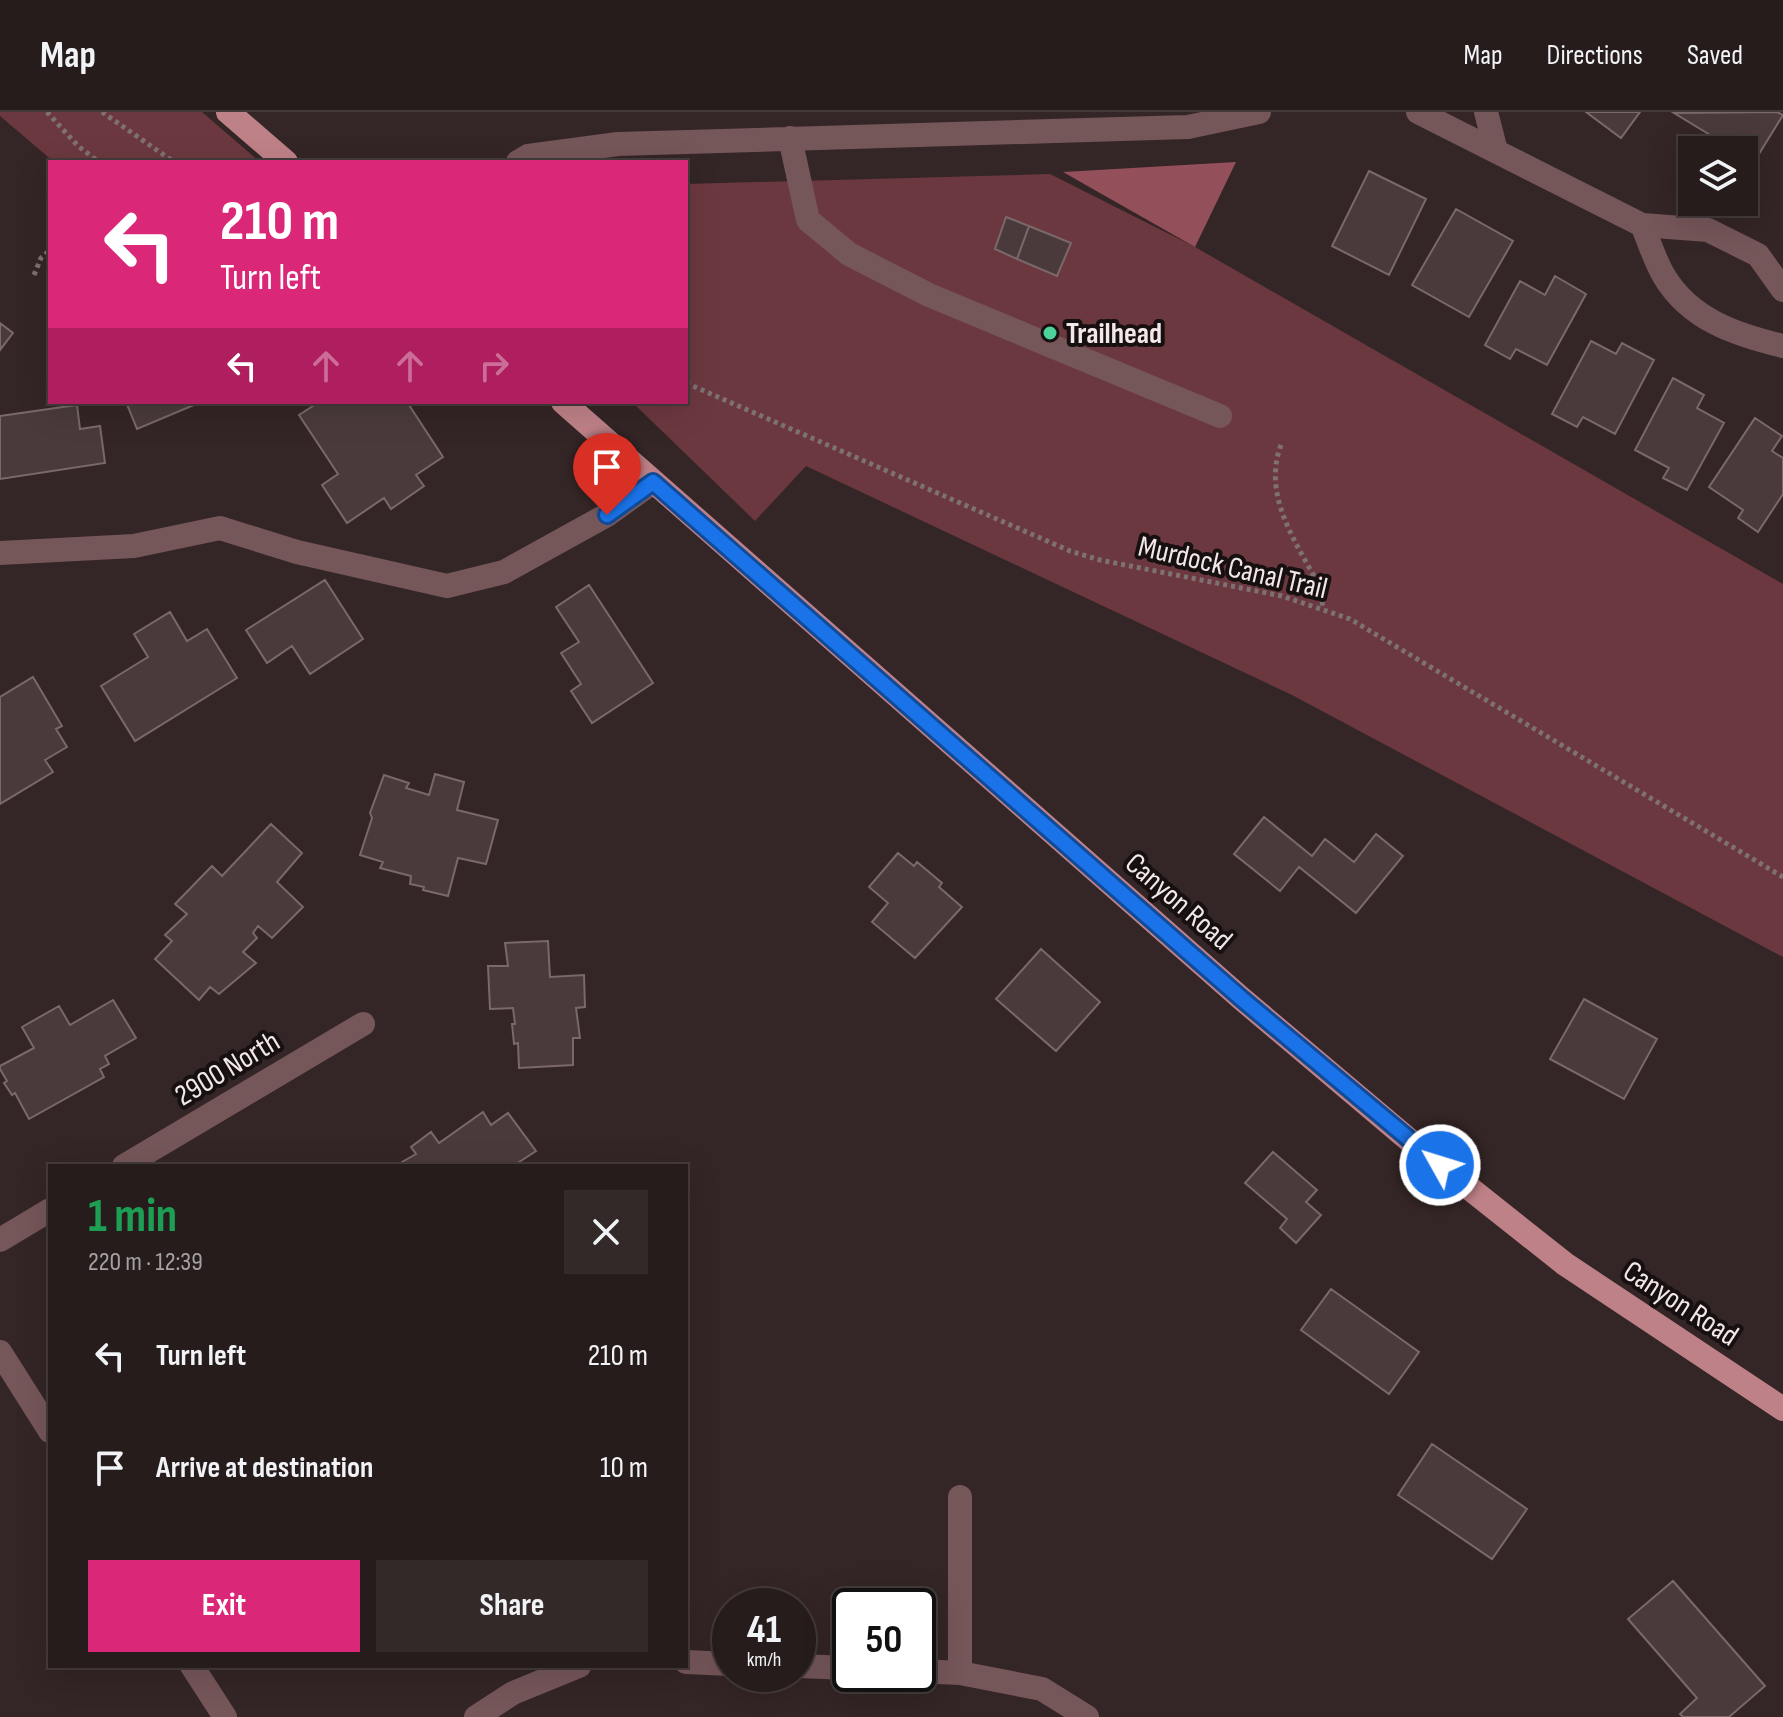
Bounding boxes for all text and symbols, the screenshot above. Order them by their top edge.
text: Map [40,33,96,78]
text: Map [1464,39,1503,72]
text: Directions [1547,39,1643,72]
text: Saved [1687,39,1743,72]
map controls [1678,136,1758,216]
button: layers [1678,136,1758,216]
text: 210 m [220,189,339,256]
icon: left [88,192,192,296]
text: Turn left [220,257,321,300]
place label: Trailhead [1066,316,1162,352]
marker: Trailhead [1041,324,1059,342]
icon: left [220,344,264,388]
icon: ahead [304,344,348,388]
icon: ahead [388,344,432,388]
icon: right [472,344,516,388]
pin [573,433,641,515]
icon: arrive [585,445,629,489]
street label: Murdock Canal Trail [1135,529,1331,607]
street label: Canyon Road [1118,846,1239,958]
street label: 2900 North [169,1024,286,1114]
position arrow [1398,1123,1482,1207]
text: 1 min [88,1188,177,1245]
button: close [564,1190,648,1274]
text: 220 m · 12:39 [88,1247,203,1278]
street label: Canyon Road [1616,1253,1745,1354]
icon: left [88,1334,132,1378]
text: Turn left [156,1338,246,1374]
text: 210 m [588,1338,648,1374]
icon: arrive [88,1446,132,1490]
text: Arrive at destination [156,1450,373,1486]
text: 10 m [600,1450,648,1486]
button: Exit [88,1560,360,1652]
button: Share [376,1560,648,1652]
speed limit sign: 50 [832,1588,936,1692]
text: 41 [747,1606,781,1654]
text: km/h [747,1648,781,1672]

